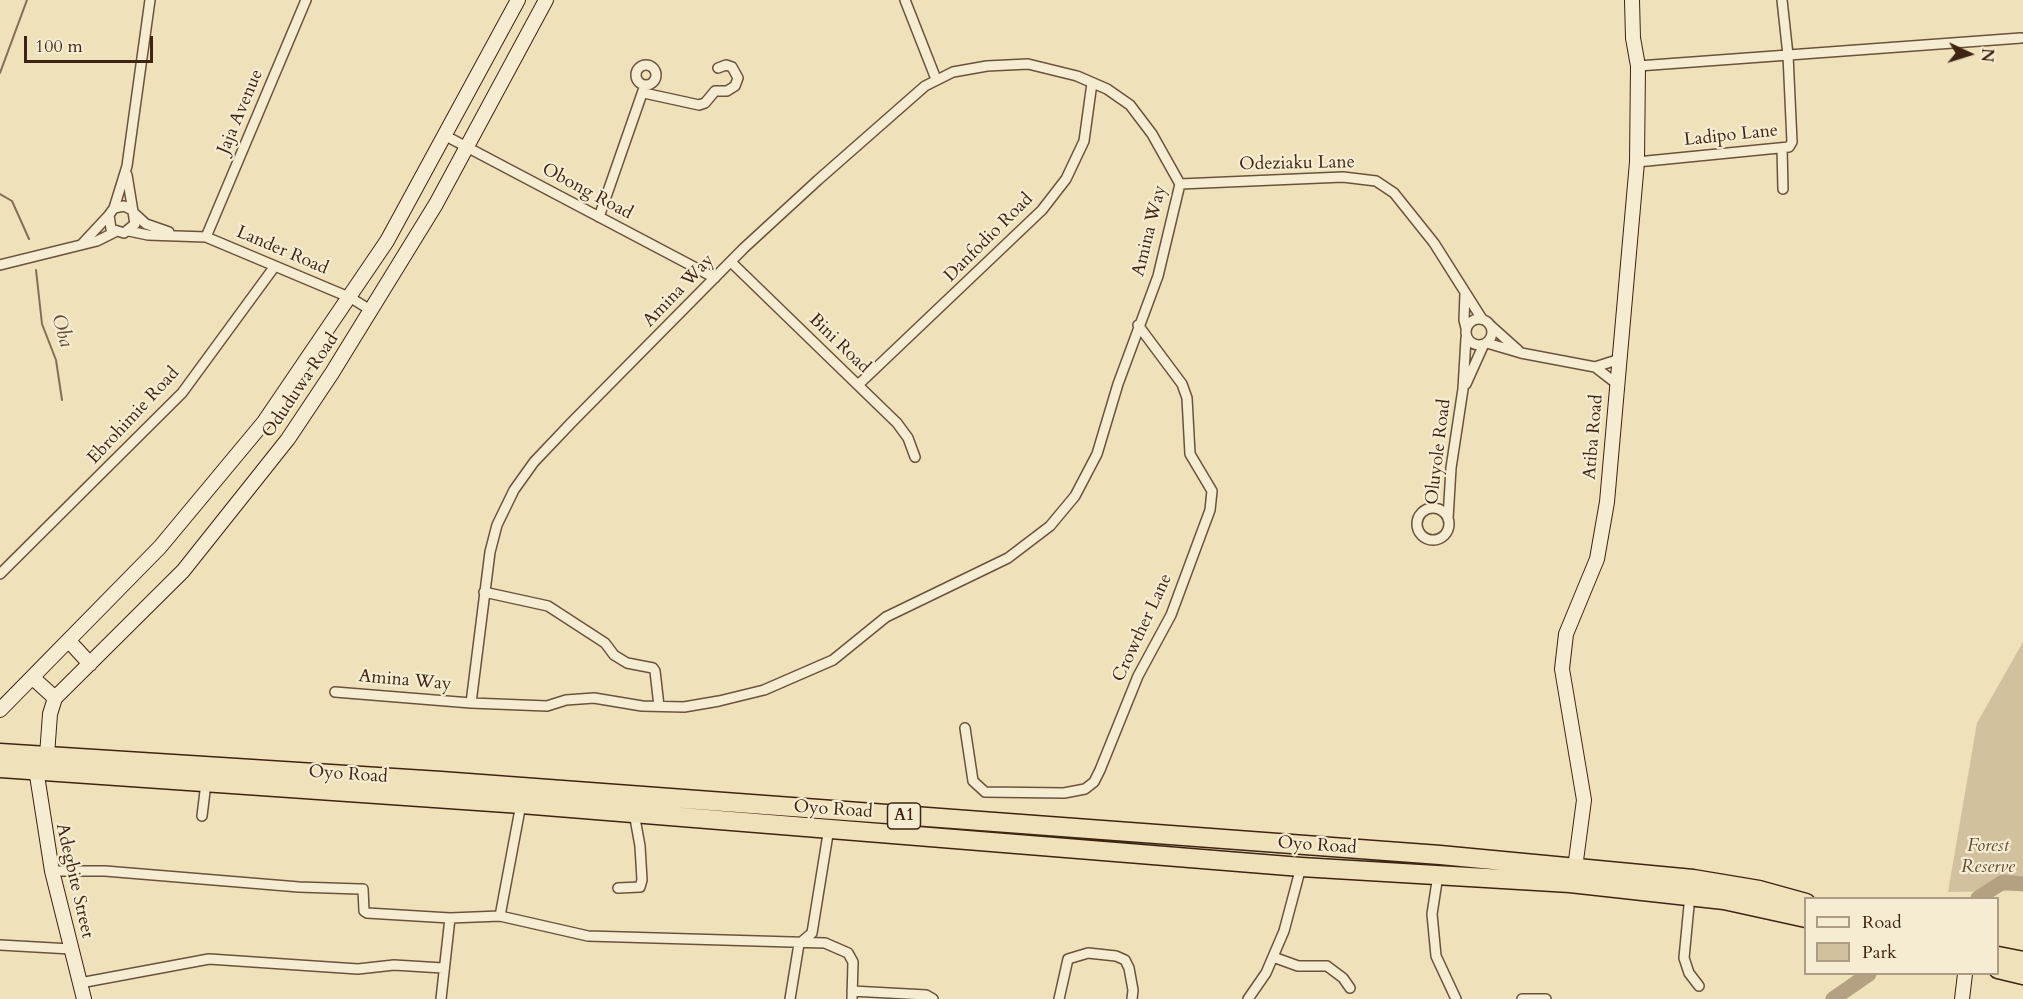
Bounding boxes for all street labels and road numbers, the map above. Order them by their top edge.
street label: Jaja Avenue [213,66,269,158]
street label: Ladipo Lane [1683,120,1779,152]
street label: Odeziaku Lane [1239,152,1355,176]
street label: Obong Road [538,159,636,225]
street label: Amina Way [1128,183,1172,279]
street label: Danfodio Road [940,189,1038,287]
street label: Lander Road [233,222,331,280]
street label: Amina Way [639,250,719,332]
street label: Bini Road [804,309,874,379]
street label: Oduduwa Road [258,330,344,442]
street label: Ebrohimie Road [84,363,184,469]
street label: Atiba Road [1580,394,1608,480]
street label: Oluyole Road [1422,398,1456,506]
street label: Crowther Lane [1109,571,1177,685]
street label: Amina Way [358,666,452,696]
street label: Oyo Road [308,761,388,789]
street label: Oyo Road [793,796,873,824]
road number: A1 [888,803,920,829]
street label: Adegbite Street [50,821,98,941]
street label: Oyo Road [1277,832,1357,860]

